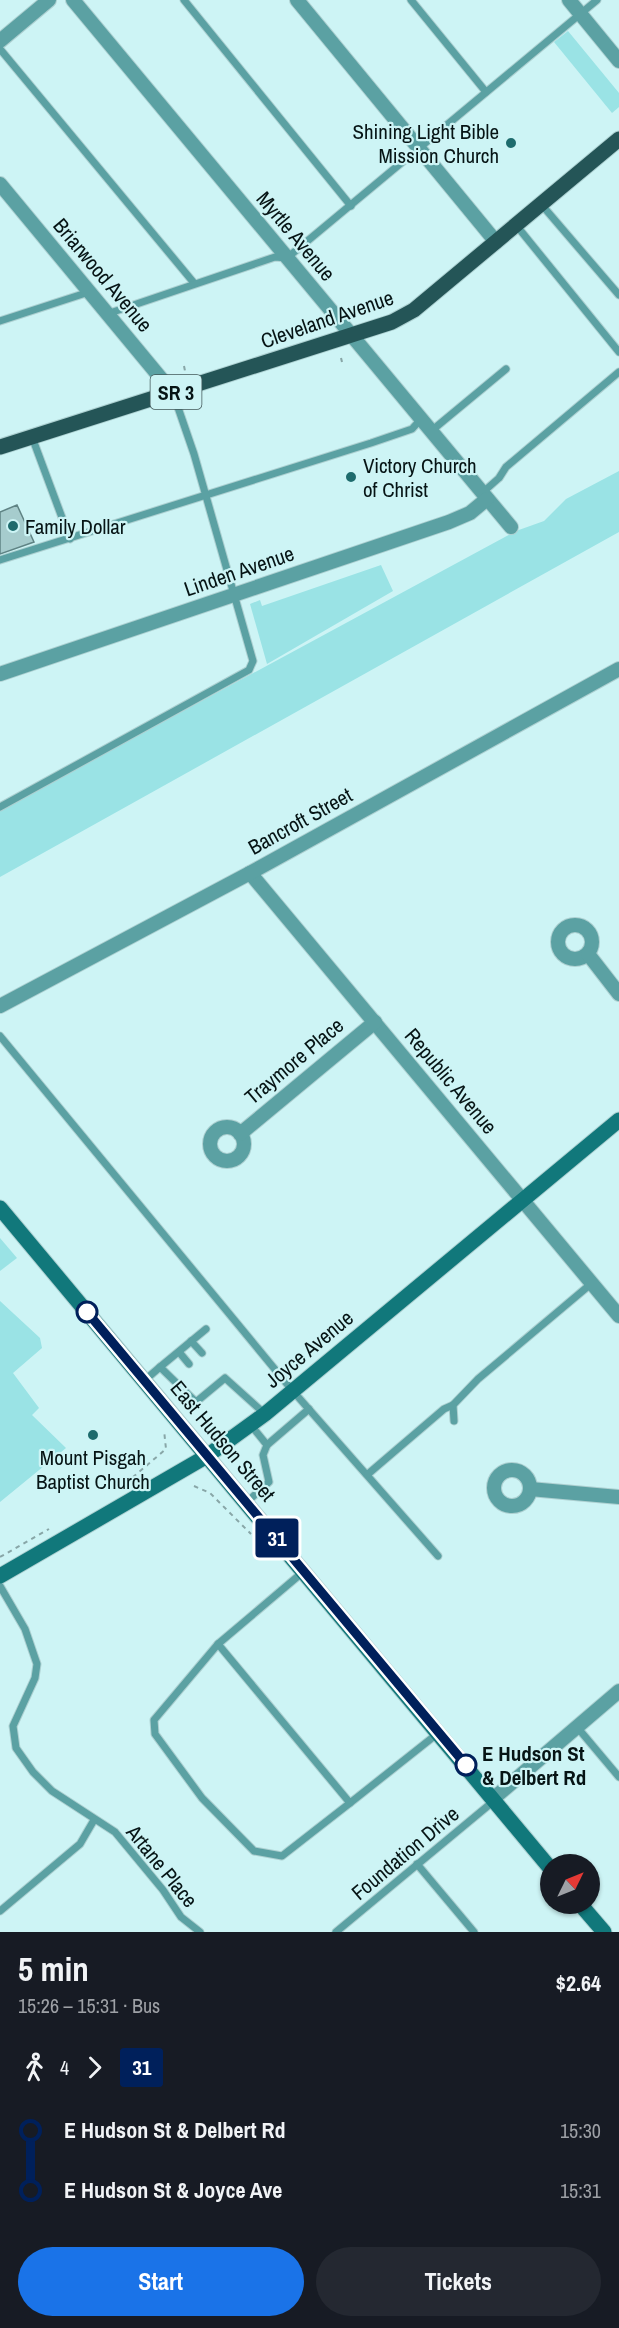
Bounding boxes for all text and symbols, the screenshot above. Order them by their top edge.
place label: Shining Light Bible Mission Church [353,117,499,170]
marker: Shining Light Bible Mission Church [504,136,518,150]
street label: Myrtle Avenue [250,185,342,287]
street label: Briarwood Avenue [47,212,159,338]
street label: Cleveland Avenue [257,283,397,355]
road number: SR 3 [150,375,201,409]
place label: Victory Church of Christ [363,451,477,504]
marker: Victory Church of Christ [344,470,358,484]
place label: Family Dollar [25,512,126,541]
marker: Family Dollar [6,519,20,533]
street label: Linden Avenue [180,539,298,603]
street label: Bancroft Street [243,780,357,862]
street label: Traymore Place [238,1011,350,1111]
street label: Republic Avenue [398,1022,504,1140]
unlabelled marker [76,1301,98,1323]
street label: Joyce Avenue [259,1304,359,1394]
street label: East Hudson Street [164,1374,282,1508]
marker: Mount Pisgah Baptist Church [86,1428,100,1442]
place label: Mount Pisgah Baptist Church [36,1443,150,1496]
line badge: 31 [250,1518,304,1558]
text: 31 [267,1524,287,1553]
place label: E Hudson St & Delbert Rd [482,1739,586,1792]
marker: E Hudson St & Delbert Rd [455,1754,477,1776]
street label: Foundation Drive [345,1799,465,1907]
street label: Artane Place [119,1818,204,1913]
north arrow [540,1854,600,1914]
map controls [540,1854,600,1914]
text: 5 min [18,1947,89,1991]
text: $2.64 [556,1968,601,1998]
text: 15:26 – 15:31 · Bus [18,1992,160,2019]
icon: walk [18,2051,51,2084]
icon: forward [78,2051,111,2084]
text: 31 [132,2053,151,2082]
text: 4 [60,2054,69,2081]
text: E Hudson St & Delbert Rd [64,2115,286,2145]
text: 15:30 [560,2117,601,2144]
text: E Hudson St & Joyce Ave [64,2175,282,2205]
text: 15:31 [560,2177,601,2204]
button: Start [18,2247,304,2316]
button: Tickets [316,2247,601,2316]

